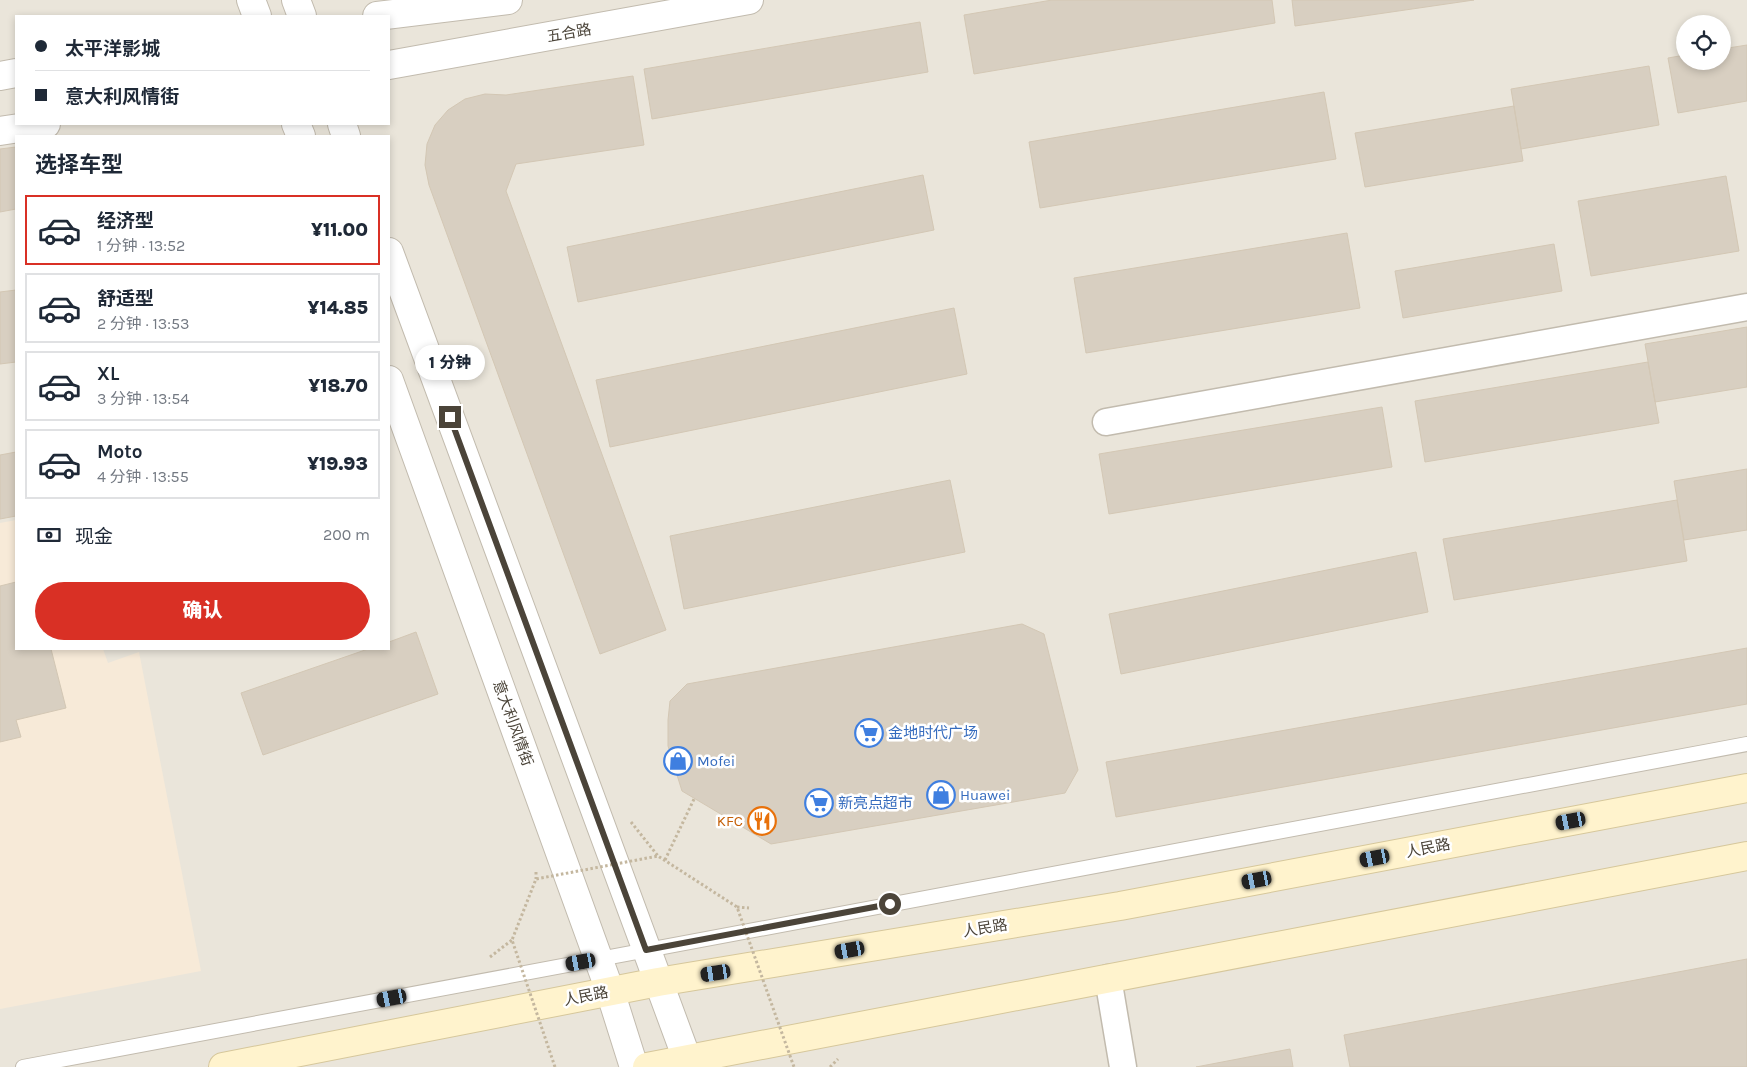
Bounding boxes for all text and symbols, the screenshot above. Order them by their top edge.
map controls [1676,15,1731,70]
button: locate [1676,15,1731,70]
street label: 五合路 [545,20,593,46]
text: 太平洋影城 [65,38,160,60]
text: 意大利风情街 [65,86,179,108]
text: 选择车型 [35,152,123,178]
icon: car [37,208,82,253]
text: 经济型 [97,210,154,232]
text: ¥11.00 [311,219,368,241]
text: 1 分钟 · 13:52 [97,236,185,255]
icon: car [37,286,82,331]
text: 舒适型 [97,288,154,310]
text: ¥14.85 [308,297,368,319]
text: 2 分钟 · 13:53 [97,314,189,333]
callout: 1 分钟 [415,344,485,380]
text: 1 分钟 [429,353,471,372]
text: XL [97,363,119,385]
icon: car [37,364,82,409]
text: ¥18.70 [308,375,368,397]
text: 3 分钟 · 13:54 [97,389,189,408]
route end [439,406,461,428]
text: Moto [97,441,143,463]
icon: car [37,442,82,487]
text: ¥19.93 [307,453,368,475]
text: 4 分钟 · 13:55 [97,467,189,486]
icon: cash [35,521,63,549]
text: 200 m [323,525,370,544]
text: 现金 [75,526,113,548]
button: 确认 [35,582,370,640]
street label: 意大利风情街 [489,678,537,768]
supermarket icon: 金地时代广场 [854,718,884,748]
place label: 金地时代广场 [888,724,978,742]
shop icon: Mofei [663,746,693,776]
place label: Mofei [697,752,735,770]
shop icon: Huawei [926,780,956,810]
place label: Huawei [960,786,1010,804]
supermarket icon: 新亮点超市 [804,788,834,818]
place label: 新亮点超市 [838,794,913,812]
restaurant icon: KFC [747,806,777,836]
car [1554,811,1587,831]
place label: KFC [717,812,743,830]
street label: 人民路 [1404,835,1452,861]
car [1358,848,1391,868]
car [1240,870,1273,890]
route start [879,893,901,915]
street label: 人民路 [961,916,1009,940]
car [833,940,866,960]
car [564,952,597,972]
car [700,963,731,983]
street label: 人民路 [562,983,610,1009]
car [375,988,408,1008]

